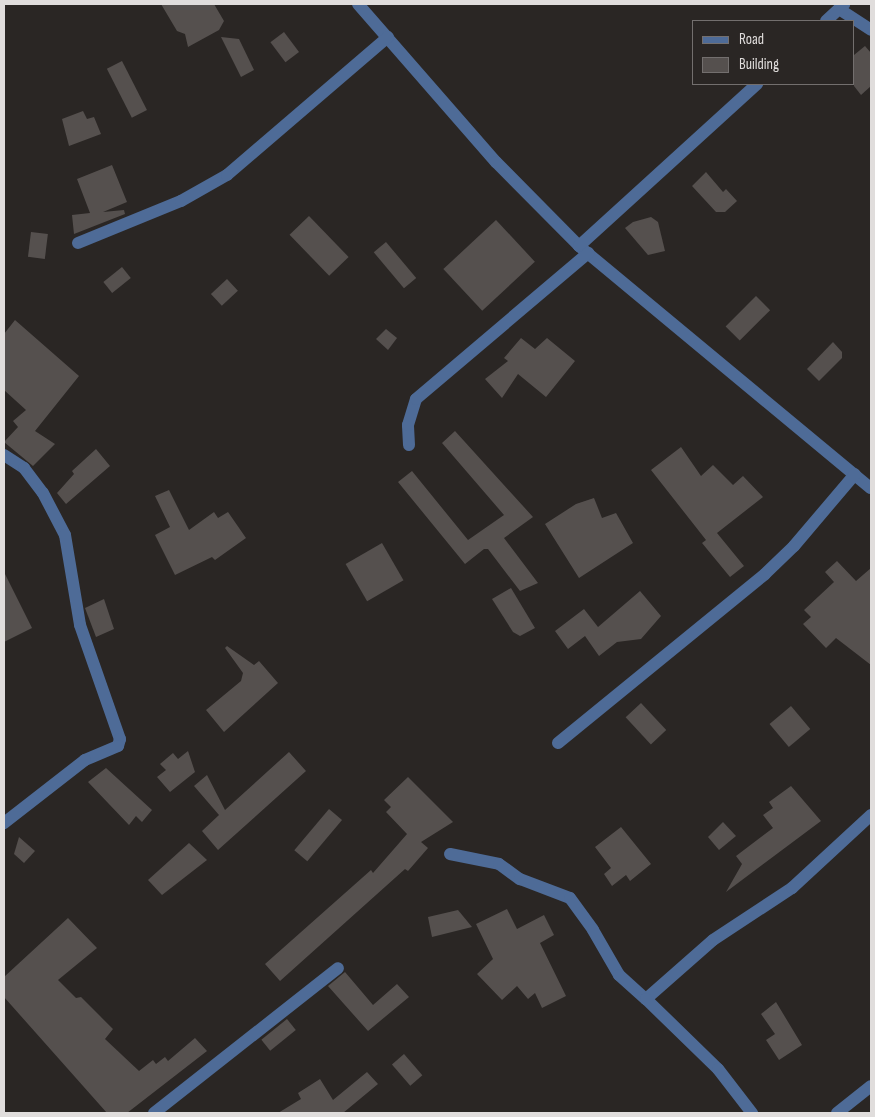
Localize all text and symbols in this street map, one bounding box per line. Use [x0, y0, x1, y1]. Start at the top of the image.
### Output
legend [692, 20, 855, 85]
text: Road [739, 30, 764, 49]
text: Building [739, 55, 779, 74]

